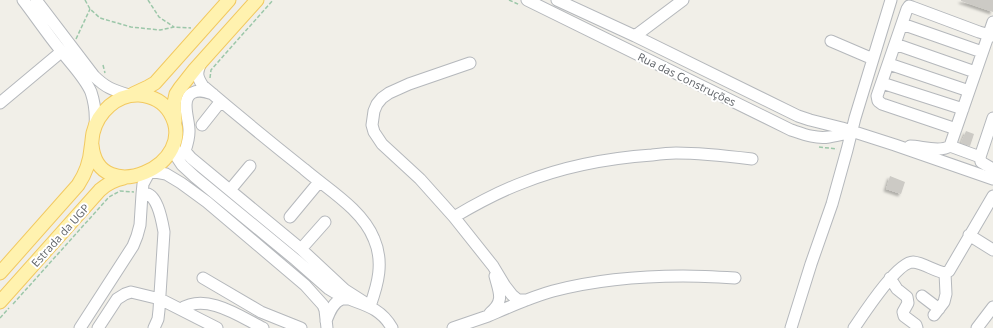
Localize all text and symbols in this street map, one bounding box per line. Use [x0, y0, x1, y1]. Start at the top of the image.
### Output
street label: Rua das Construções [635, 49, 739, 109]
street label: Estrada da UGP [28, 200, 93, 270]

